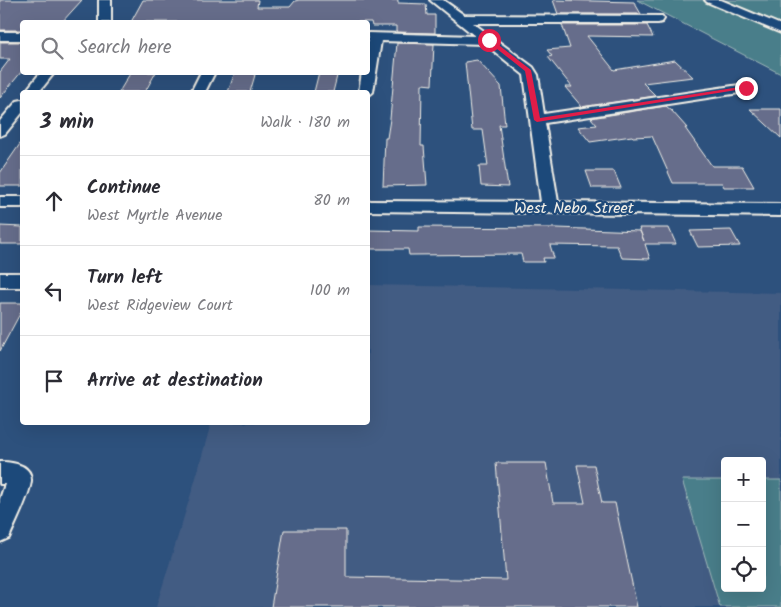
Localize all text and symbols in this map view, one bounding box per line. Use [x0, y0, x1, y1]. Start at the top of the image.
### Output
search box [20, 20, 370, 75]
route start [478, 29, 501, 52]
text: Search here [78, 33, 172, 63]
icon: search [38, 34, 66, 62]
route end [735, 77, 758, 100]
text: 3 min [40, 106, 94, 139]
text: Walk · 180 m [260, 110, 350, 135]
text: Continue [87, 173, 160, 203]
icon: ahead [40, 187, 68, 215]
text: 80 m [313, 188, 350, 213]
street label: West Nebo Street [514, 196, 635, 221]
text: West Myrtle Avenue [87, 203, 222, 228]
text: Turn left [87, 263, 162, 293]
icon: left [40, 277, 68, 305]
text: 100 m [310, 278, 350, 303]
text: West Ridgeview Court [87, 293, 233, 318]
text: Arrive at destination [87, 366, 263, 396]
icon: arrive [40, 367, 68, 395]
map controls [721, 457, 766, 592]
button: + [721, 457, 766, 502]
button: − [721, 502, 766, 547]
button: locate [721, 547, 766, 592]

